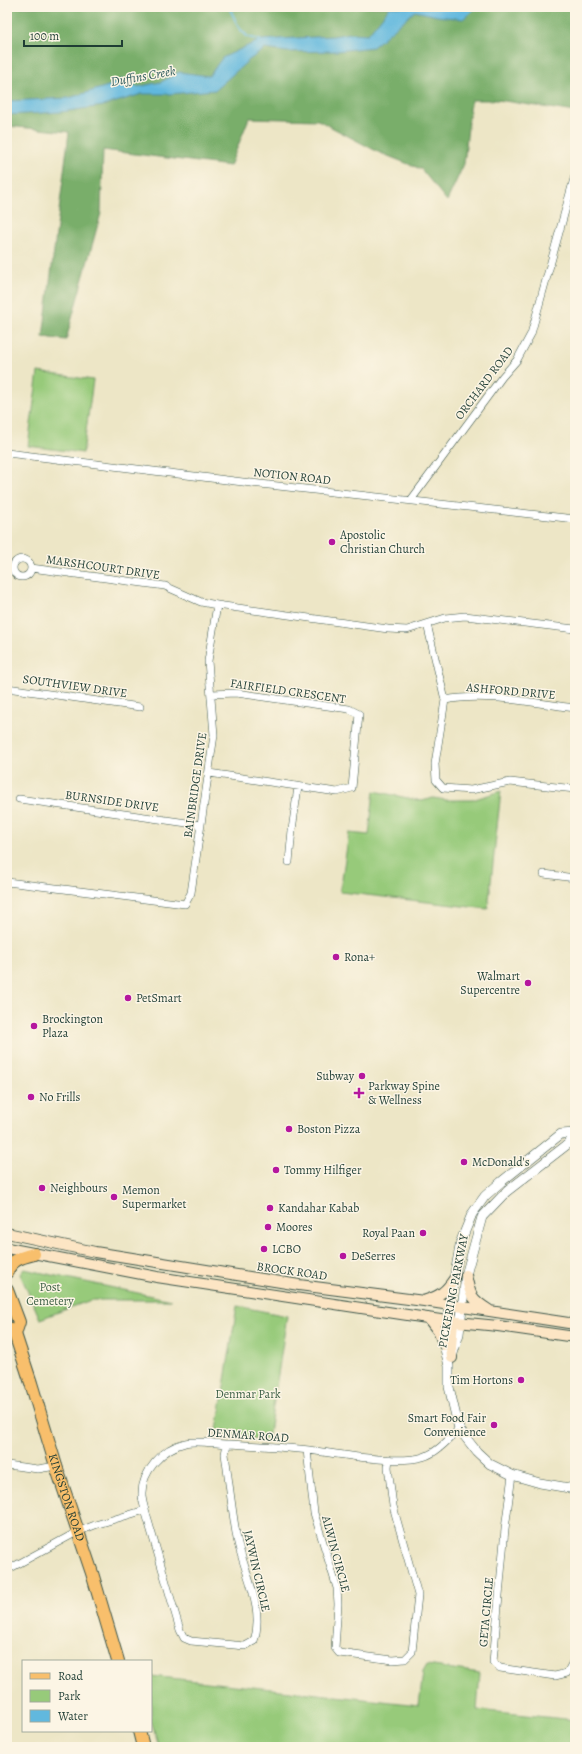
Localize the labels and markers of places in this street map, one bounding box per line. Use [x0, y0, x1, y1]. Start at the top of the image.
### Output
place label: Apostolic Christian Church [339, 527, 426, 557]
marker: Apostolic Christian Church [327, 537, 337, 547]
place label: Rona+ [344, 949, 375, 965]
marker: Rona+ [331, 952, 341, 962]
place label: Walmart Supercentre [460, 968, 520, 998]
marker: Walmart Supercentre [523, 978, 533, 988]
place label: PetSmart [136, 990, 182, 1006]
marker: PetSmart [123, 993, 133, 1003]
place label: Brockington Plaza [42, 1011, 103, 1041]
marker: Brockington Plaza [29, 1021, 39, 1031]
place label: Subway [316, 1068, 355, 1084]
marker: Subway [357, 1071, 367, 1081]
place label: Parkway Spine & Wellness [368, 1078, 440, 1108]
marker: Parkway Spine & Wellness [353, 1087, 365, 1099]
place label: No Frills [39, 1089, 80, 1105]
marker: No Frills [26, 1092, 36, 1102]
place label: Boston Pizza [297, 1121, 361, 1137]
marker: Boston Pizza [284, 1124, 294, 1134]
place label: McDonald's [472, 1154, 530, 1170]
marker: McDonald's [459, 1157, 469, 1167]
place label: Tommy Hilfiger [284, 1162, 362, 1178]
marker: Tommy Hilfiger [271, 1165, 281, 1175]
place label: Neighbours [50, 1180, 108, 1196]
place label: Memon Supermarket [122, 1182, 186, 1212]
marker: Neighbours [37, 1183, 47, 1193]
marker: Memon Supermarket [109, 1192, 119, 1202]
place label: Kandahar Kabab [278, 1200, 359, 1216]
marker: Kandahar Kabab [265, 1203, 275, 1213]
place label: Moores [276, 1219, 313, 1235]
marker: Moores [263, 1222, 273, 1232]
place label: Royal Paan [362, 1225, 415, 1241]
marker: Royal Paan [418, 1228, 428, 1238]
place label: LCBO [272, 1241, 301, 1257]
marker: LCBO [259, 1244, 269, 1254]
place label: DeSerres [351, 1248, 396, 1264]
marker: DeSerres [338, 1251, 348, 1261]
place label: Tim Hortons [450, 1372, 513, 1388]
marker: Tim Hortons [516, 1375, 526, 1385]
place label: Smart Food Fair Convenience [408, 1410, 486, 1440]
marker: Smart Food Fair Convenience [489, 1420, 499, 1430]

